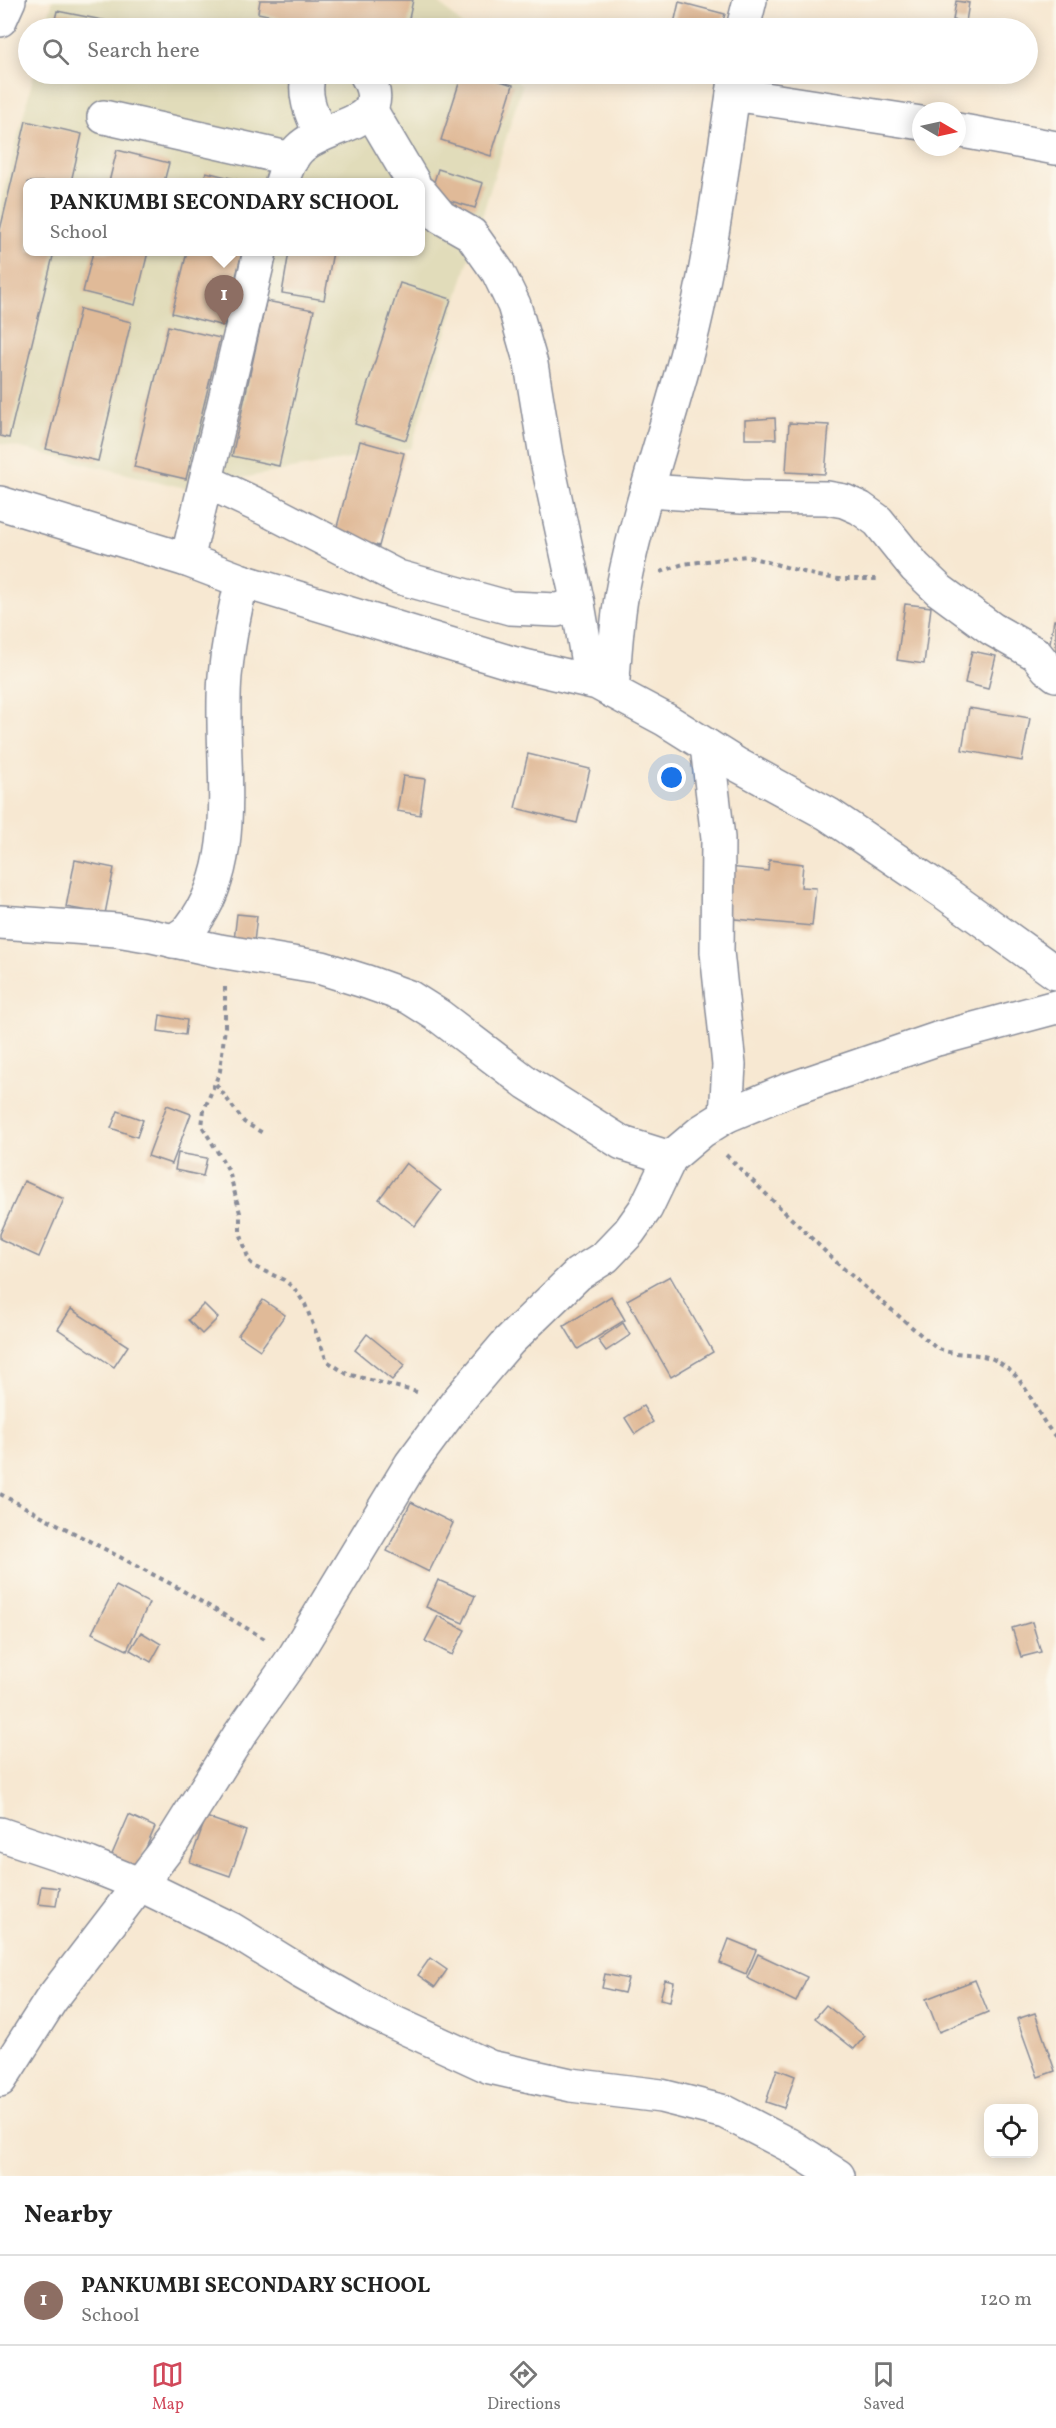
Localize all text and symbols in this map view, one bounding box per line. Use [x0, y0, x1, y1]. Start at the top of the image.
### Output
search box [18, 18, 1038, 84]
icon: search [39, 35, 72, 68]
text: Search here [87, 36, 200, 67]
north arrow [912, 102, 966, 156]
popup [23, 178, 425, 256]
text: PANKUMBI SECONDARY SCHOOL [49, 188, 399, 219]
text: School [49, 219, 108, 247]
pin: 1 [204, 276, 244, 325]
your location [657, 763, 686, 792]
map controls [984, 2104, 1038, 2158]
button: locate [984, 2104, 1038, 2158]
text: Nearby [24, 2197, 113, 2233]
text: PANKUMBI SECONDARY SCHOOL [81, 2271, 430, 2302]
text: 1 [39, 2286, 48, 2314]
text: 120 m [980, 2286, 1032, 2314]
text: School [81, 2302, 139, 2330]
tab: Map [151, 2358, 184, 2416]
tab: Directions [487, 2358, 561, 2416]
tab: Saved [863, 2358, 905, 2416]

